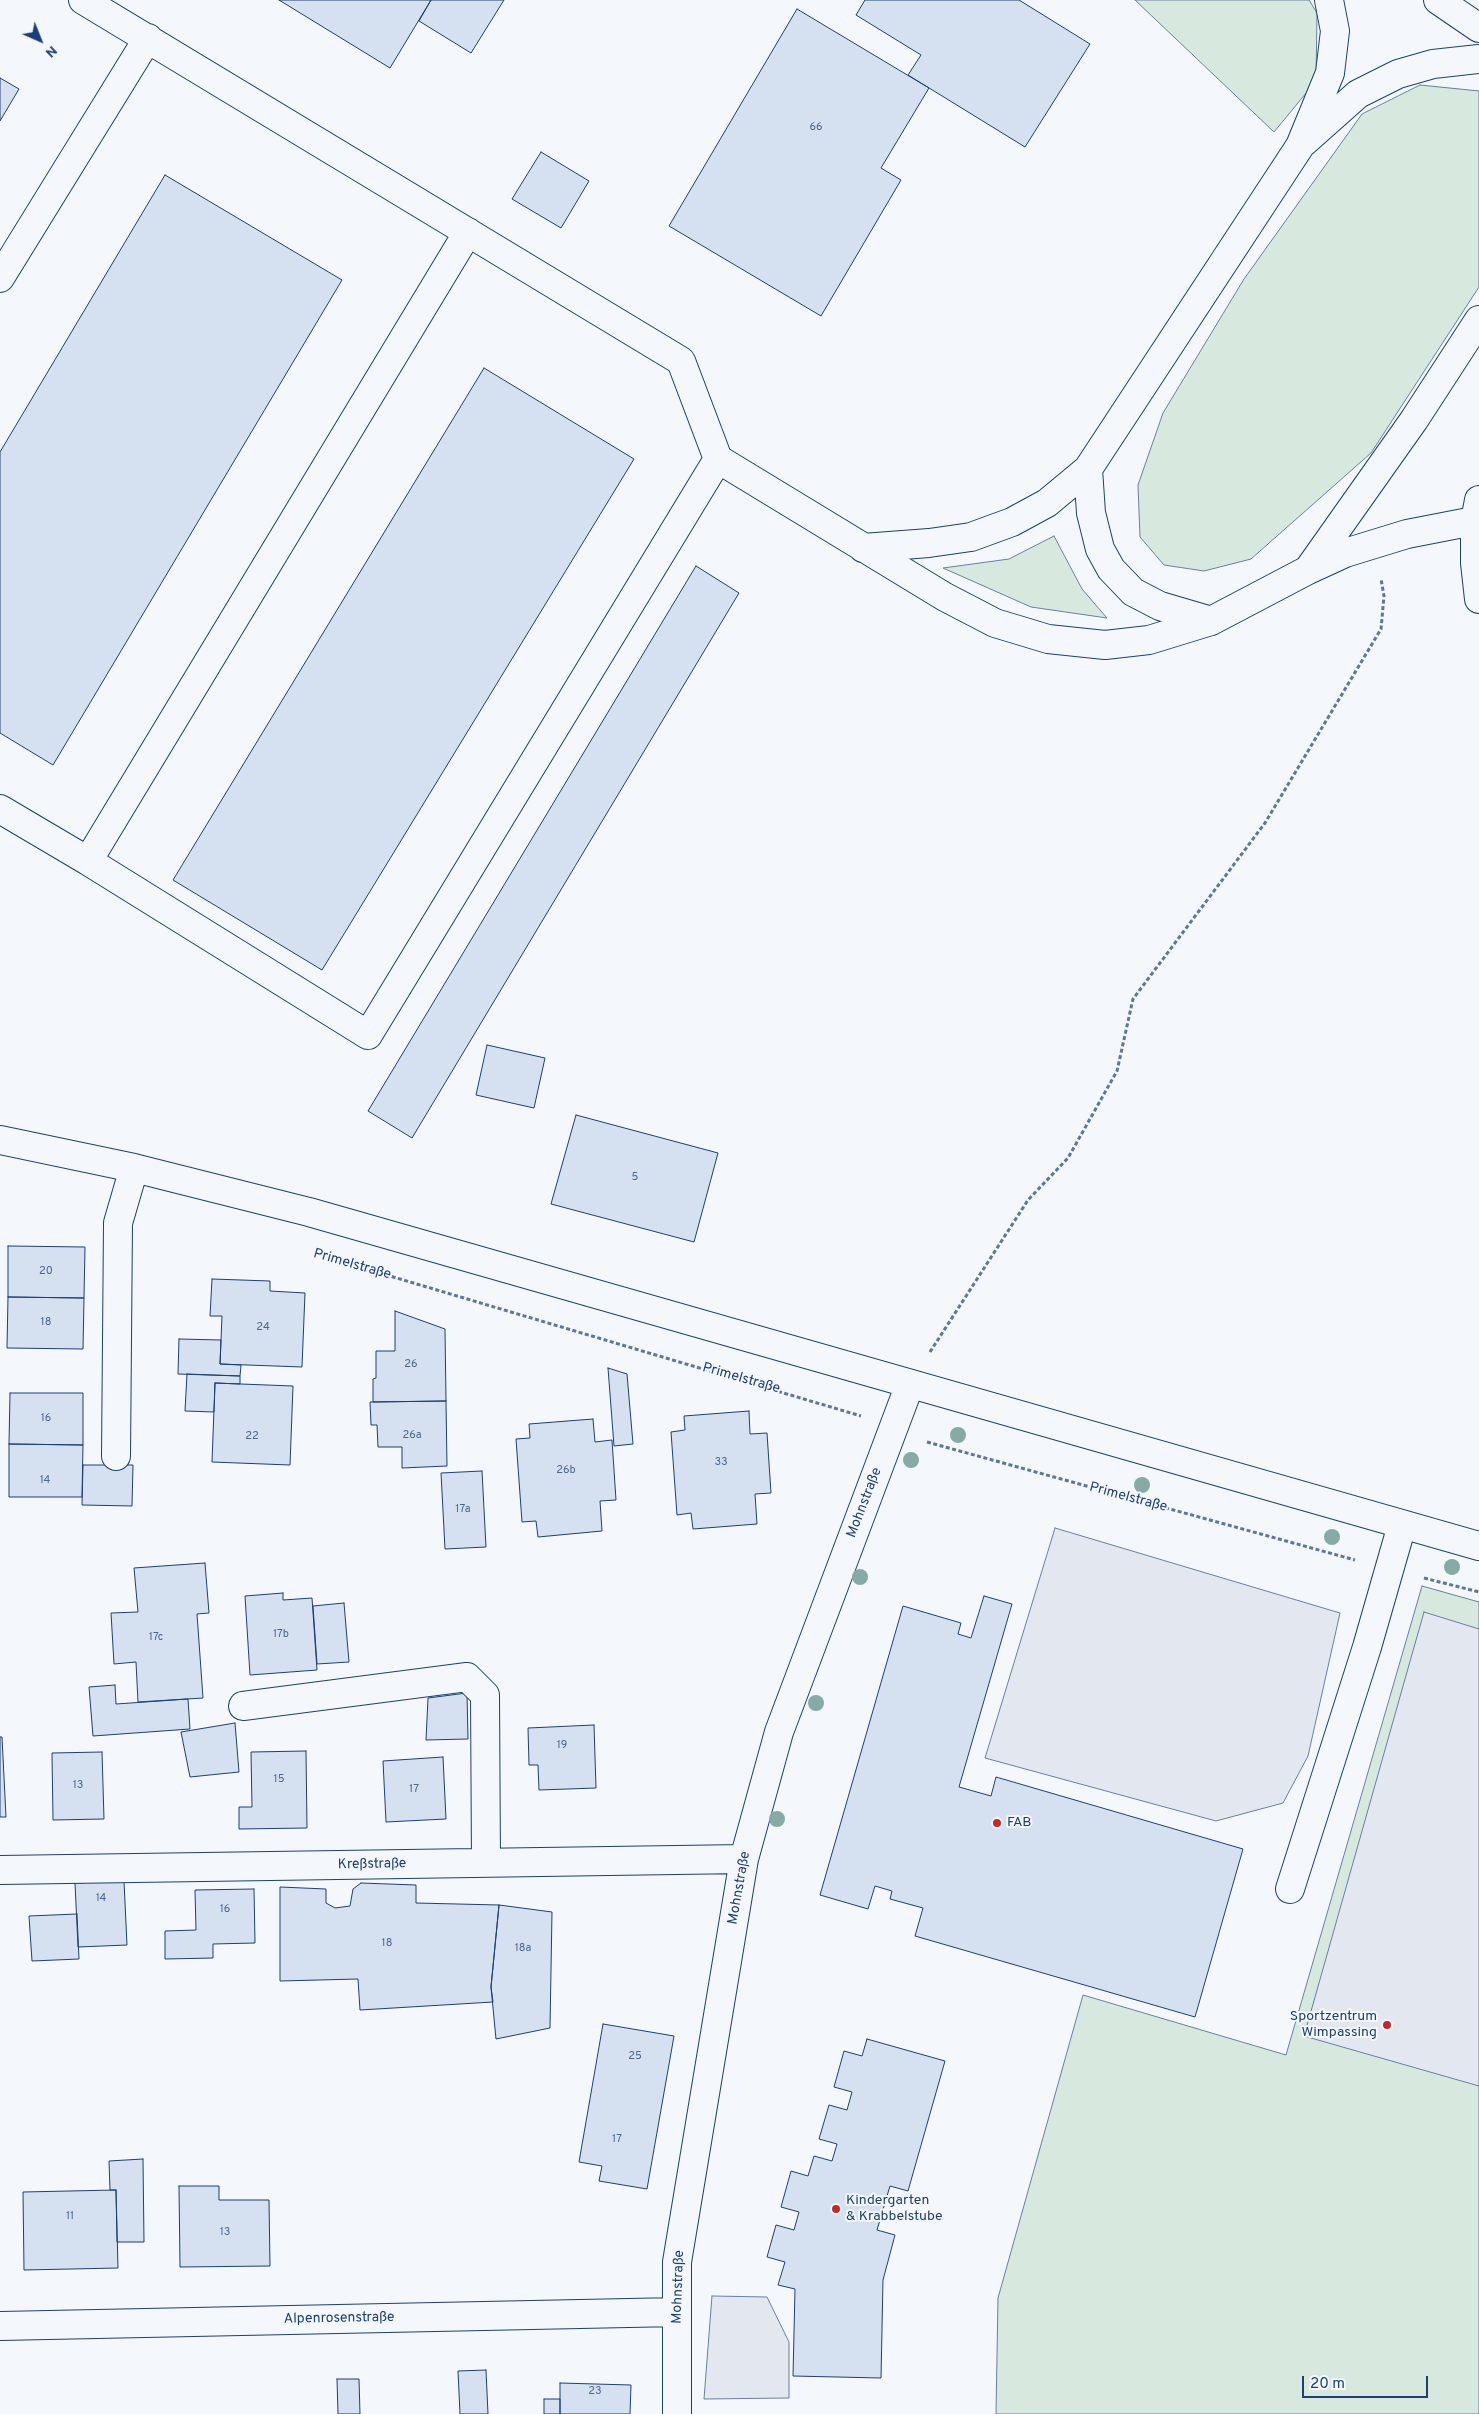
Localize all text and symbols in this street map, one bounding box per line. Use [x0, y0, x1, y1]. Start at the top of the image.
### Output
north arrow [15, 15, 65, 65]
text: N [41, 42, 60, 61]
house number: 66 [809, 121, 823, 135]
house number: 5 [632, 1171, 638, 1185]
street label: Primelstraße [311, 1246, 393, 1284]
house number: 20 [39, 1265, 53, 1279]
house number: 18 [41, 1316, 51, 1330]
house number: 24 [256, 1321, 270, 1335]
house number: 26 [404, 1358, 418, 1372]
street label: Primelstraße [700, 1360, 782, 1398]
house number: 16 [41, 1412, 51, 1426]
house number: 26a [402, 1429, 422, 1443]
house number: 22 [245, 1430, 259, 1444]
house number: 33 [714, 1456, 728, 1470]
house number: 26b [556, 1464, 576, 1478]
street label: Mohnstraße [844, 1465, 886, 1541]
house number: 14 [40, 1474, 50, 1488]
street label: Primelstraße [1087, 1480, 1169, 1516]
house number: 17a [455, 1503, 471, 1517]
house number: 17b [273, 1628, 289, 1642]
house number: 17c [149, 1631, 163, 1645]
house number: 19 [557, 1739, 567, 1753]
house number: 15 [274, 1773, 284, 1787]
house number: 13 [73, 1779, 83, 1793]
house number: 17 [409, 1783, 419, 1797]
place label: FAB [1007, 1815, 1031, 1831]
marker: FAB [991, 1817, 1003, 1829]
street label: Mohnstraße [725, 1850, 755, 1926]
street label: Kreßstraße [338, 1856, 406, 1874]
house number: 14 [96, 1892, 106, 1906]
house number: 16 [220, 1903, 230, 1917]
house number: 18 [382, 1937, 392, 1951]
house number: 18a [515, 1942, 531, 1956]
place label: Sportzentrum Wimpassing [1290, 2009, 1377, 2041]
marker: Sportzentrum Wimpassing [1381, 2019, 1393, 2031]
house number: 25 [628, 2050, 642, 2064]
house number: 17 [612, 2133, 622, 2147]
place label: Kindergarten & Krabbelstube [846, 2193, 943, 2226]
marker: Kindergarten & Krabbelstube [830, 2203, 842, 2215]
house number: 11 [66, 2210, 74, 2224]
house number: 13 [220, 2226, 230, 2240]
street label: Mohnstraße [669, 2250, 689, 2324]
street label: Alpenrosenstraße [283, 2310, 395, 2328]
scale bar [1304, 2366, 1430, 2398]
text: 20 m [1310, 2375, 1345, 2394]
house number: 23 [588, 2385, 602, 2399]

